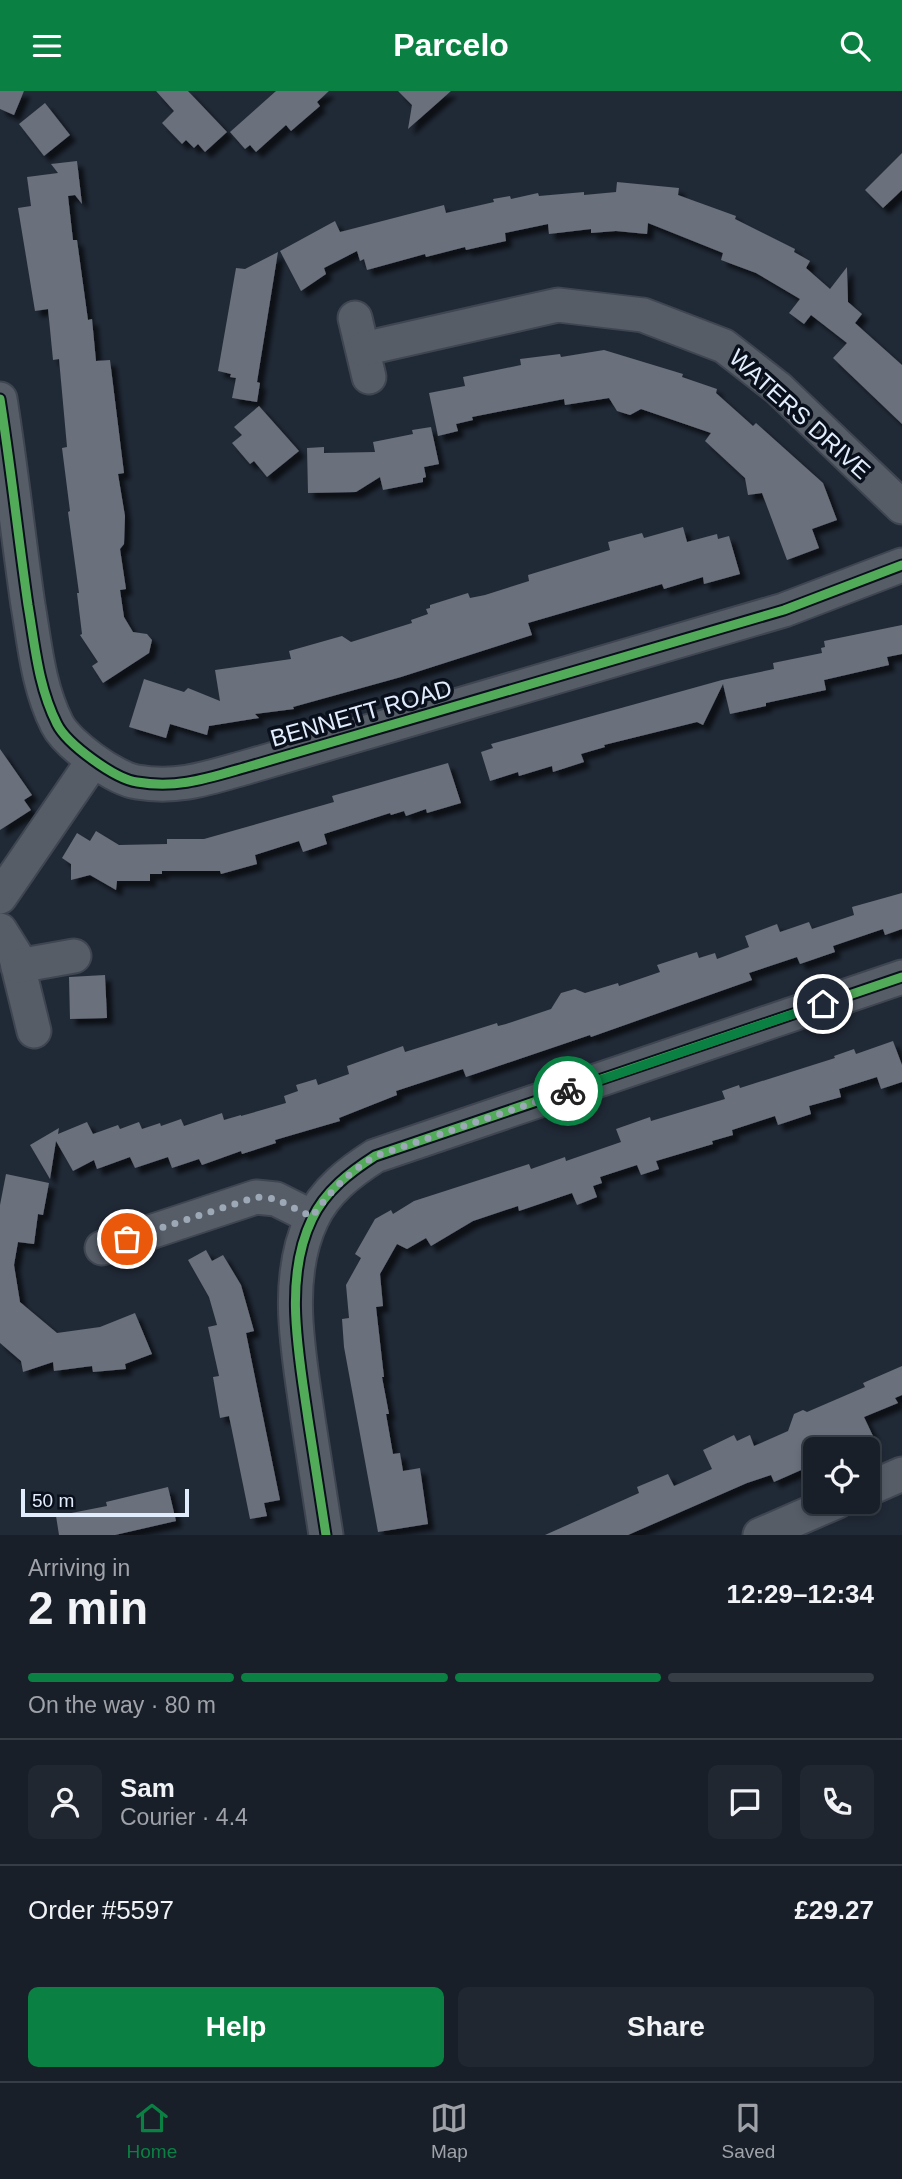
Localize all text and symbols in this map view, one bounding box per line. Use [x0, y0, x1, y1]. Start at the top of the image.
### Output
icon: menu [28, 27, 66, 65]
text: Parcelo [393, 27, 509, 63]
icon: search [836, 27, 874, 65]
street label: WATERS DRIVE [724, 344, 876, 484]
street label: BENNETT ROAD [267, 674, 455, 752]
pin [793, 974, 853, 1034]
icon: home [804, 985, 842, 1023]
courier [533, 1056, 603, 1126]
icon: bike [549, 1072, 587, 1110]
pin [97, 1209, 157, 1269]
icon: bag [108, 1220, 146, 1258]
map controls [803, 1437, 880, 1514]
button: locate [803, 1437, 880, 1514]
scale bar [21, 1486, 189, 1518]
text: 50 m [32, 1490, 74, 1511]
text: Arriving in [28, 1555, 130, 1581]
text: 12:29–12:34 [727, 1579, 874, 1609]
text: 2 min [28, 1582, 148, 1634]
text: On the way · 80 m [28, 1692, 216, 1718]
button: person [28, 1765, 102, 1839]
button: chat [708, 1765, 782, 1839]
button: phone [800, 1765, 874, 1839]
text: Sam [120, 1773, 175, 1803]
text: Courier · 4.4 [120, 1804, 248, 1830]
text: Order #5597 [28, 1895, 174, 1925]
text: £29.27 [794, 1895, 874, 1925]
button: Help [28, 1987, 444, 2067]
button: Share [458, 1987, 874, 2067]
tab: Home [127, 2099, 177, 2163]
tab: Map [430, 2099, 468, 2163]
tab: Saved [722, 2099, 775, 2163]

